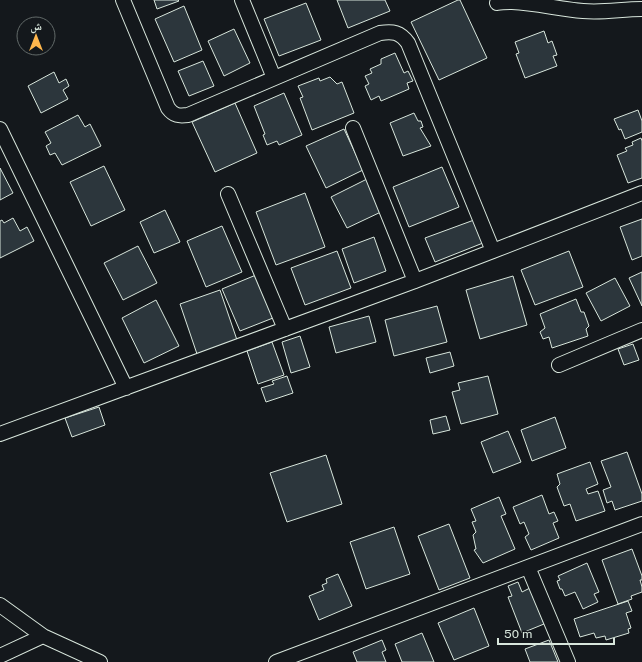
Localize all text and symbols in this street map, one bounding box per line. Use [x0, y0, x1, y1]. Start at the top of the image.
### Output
north arrow [16, 16, 56, 56]
text: ش [30, 20, 42, 34]
scale bar [498, 620, 614, 646]
text: 50 m [504, 627, 532, 641]

